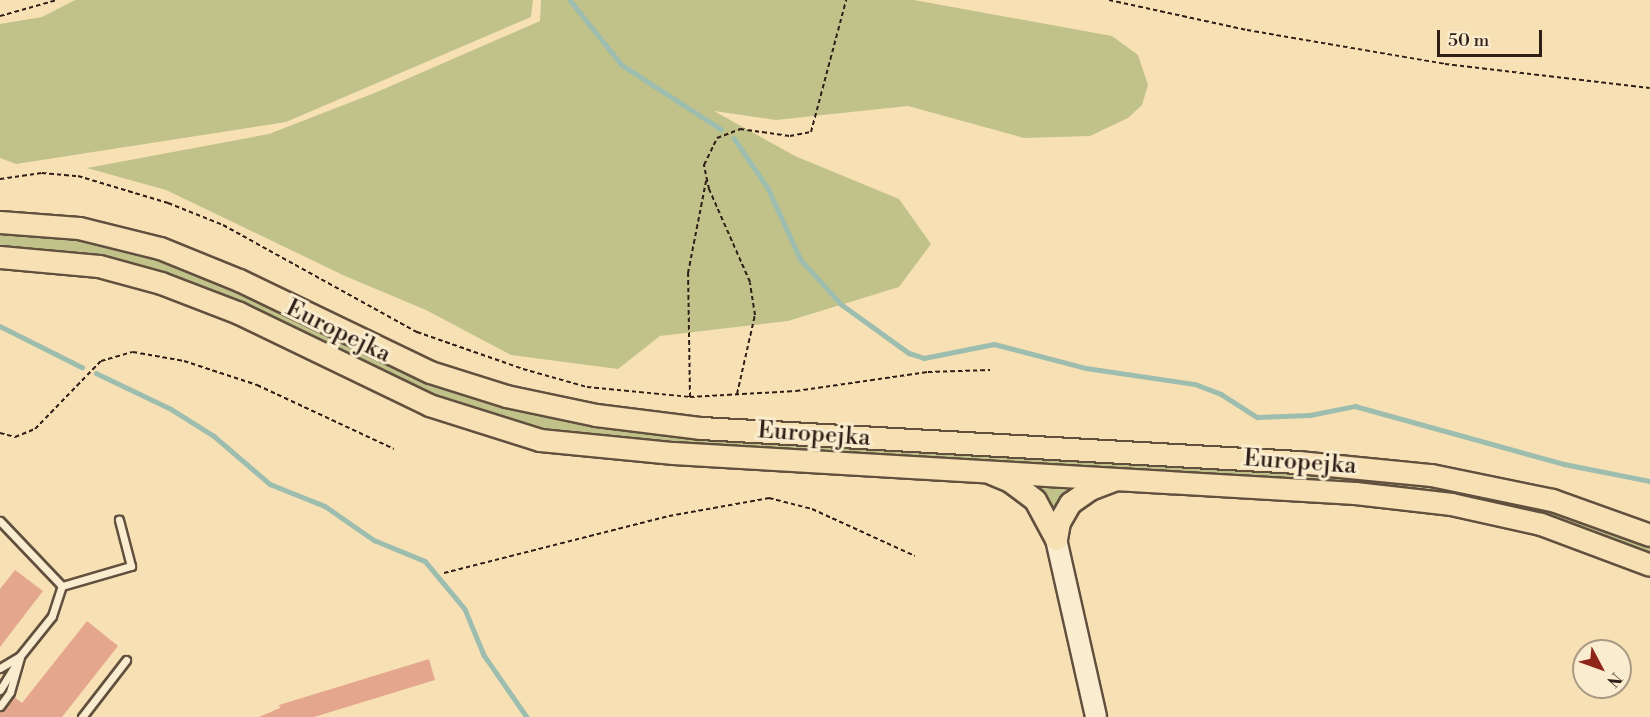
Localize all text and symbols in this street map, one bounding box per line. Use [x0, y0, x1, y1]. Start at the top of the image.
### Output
scale bar [1440, 18, 1545, 56]
text: 50 m [1448, 29, 1489, 52]
street label: Europejka [281, 294, 395, 370]
street label: Europejka [757, 417, 871, 453]
street label: Europejka [1243, 445, 1357, 481]
north arrow [1572, 639, 1632, 699]
text: N [1602, 668, 1626, 691]

